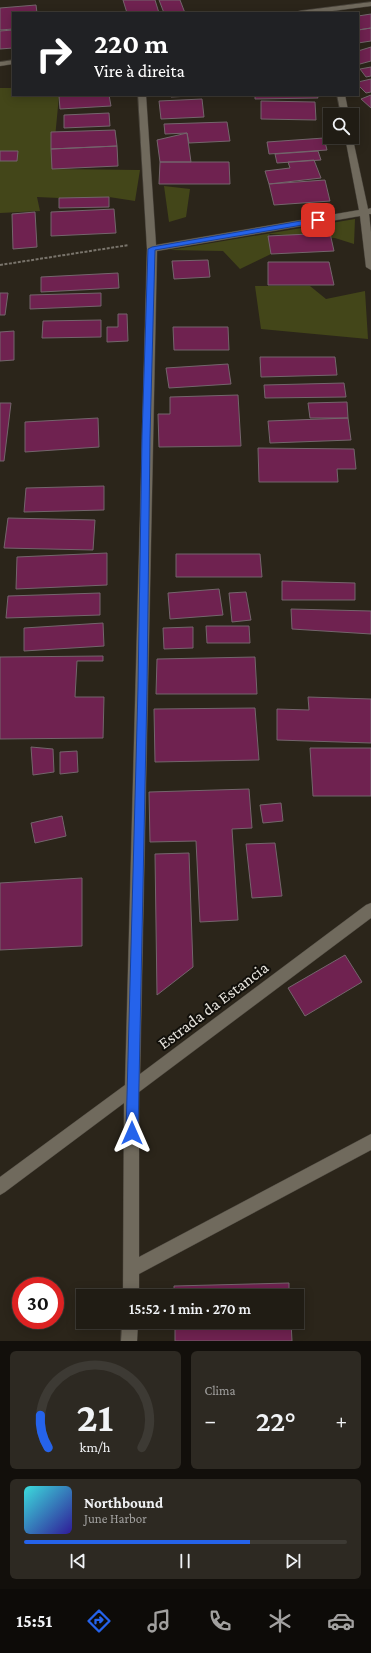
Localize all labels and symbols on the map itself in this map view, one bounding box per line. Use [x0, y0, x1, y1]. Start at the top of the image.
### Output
pin [301, 203, 335, 237]
street label: Estrada da Estancia [154, 958, 272, 1053]
position arrow [111, 1112, 153, 1154]
speed limit sign: 30 [12, 1277, 64, 1329]

